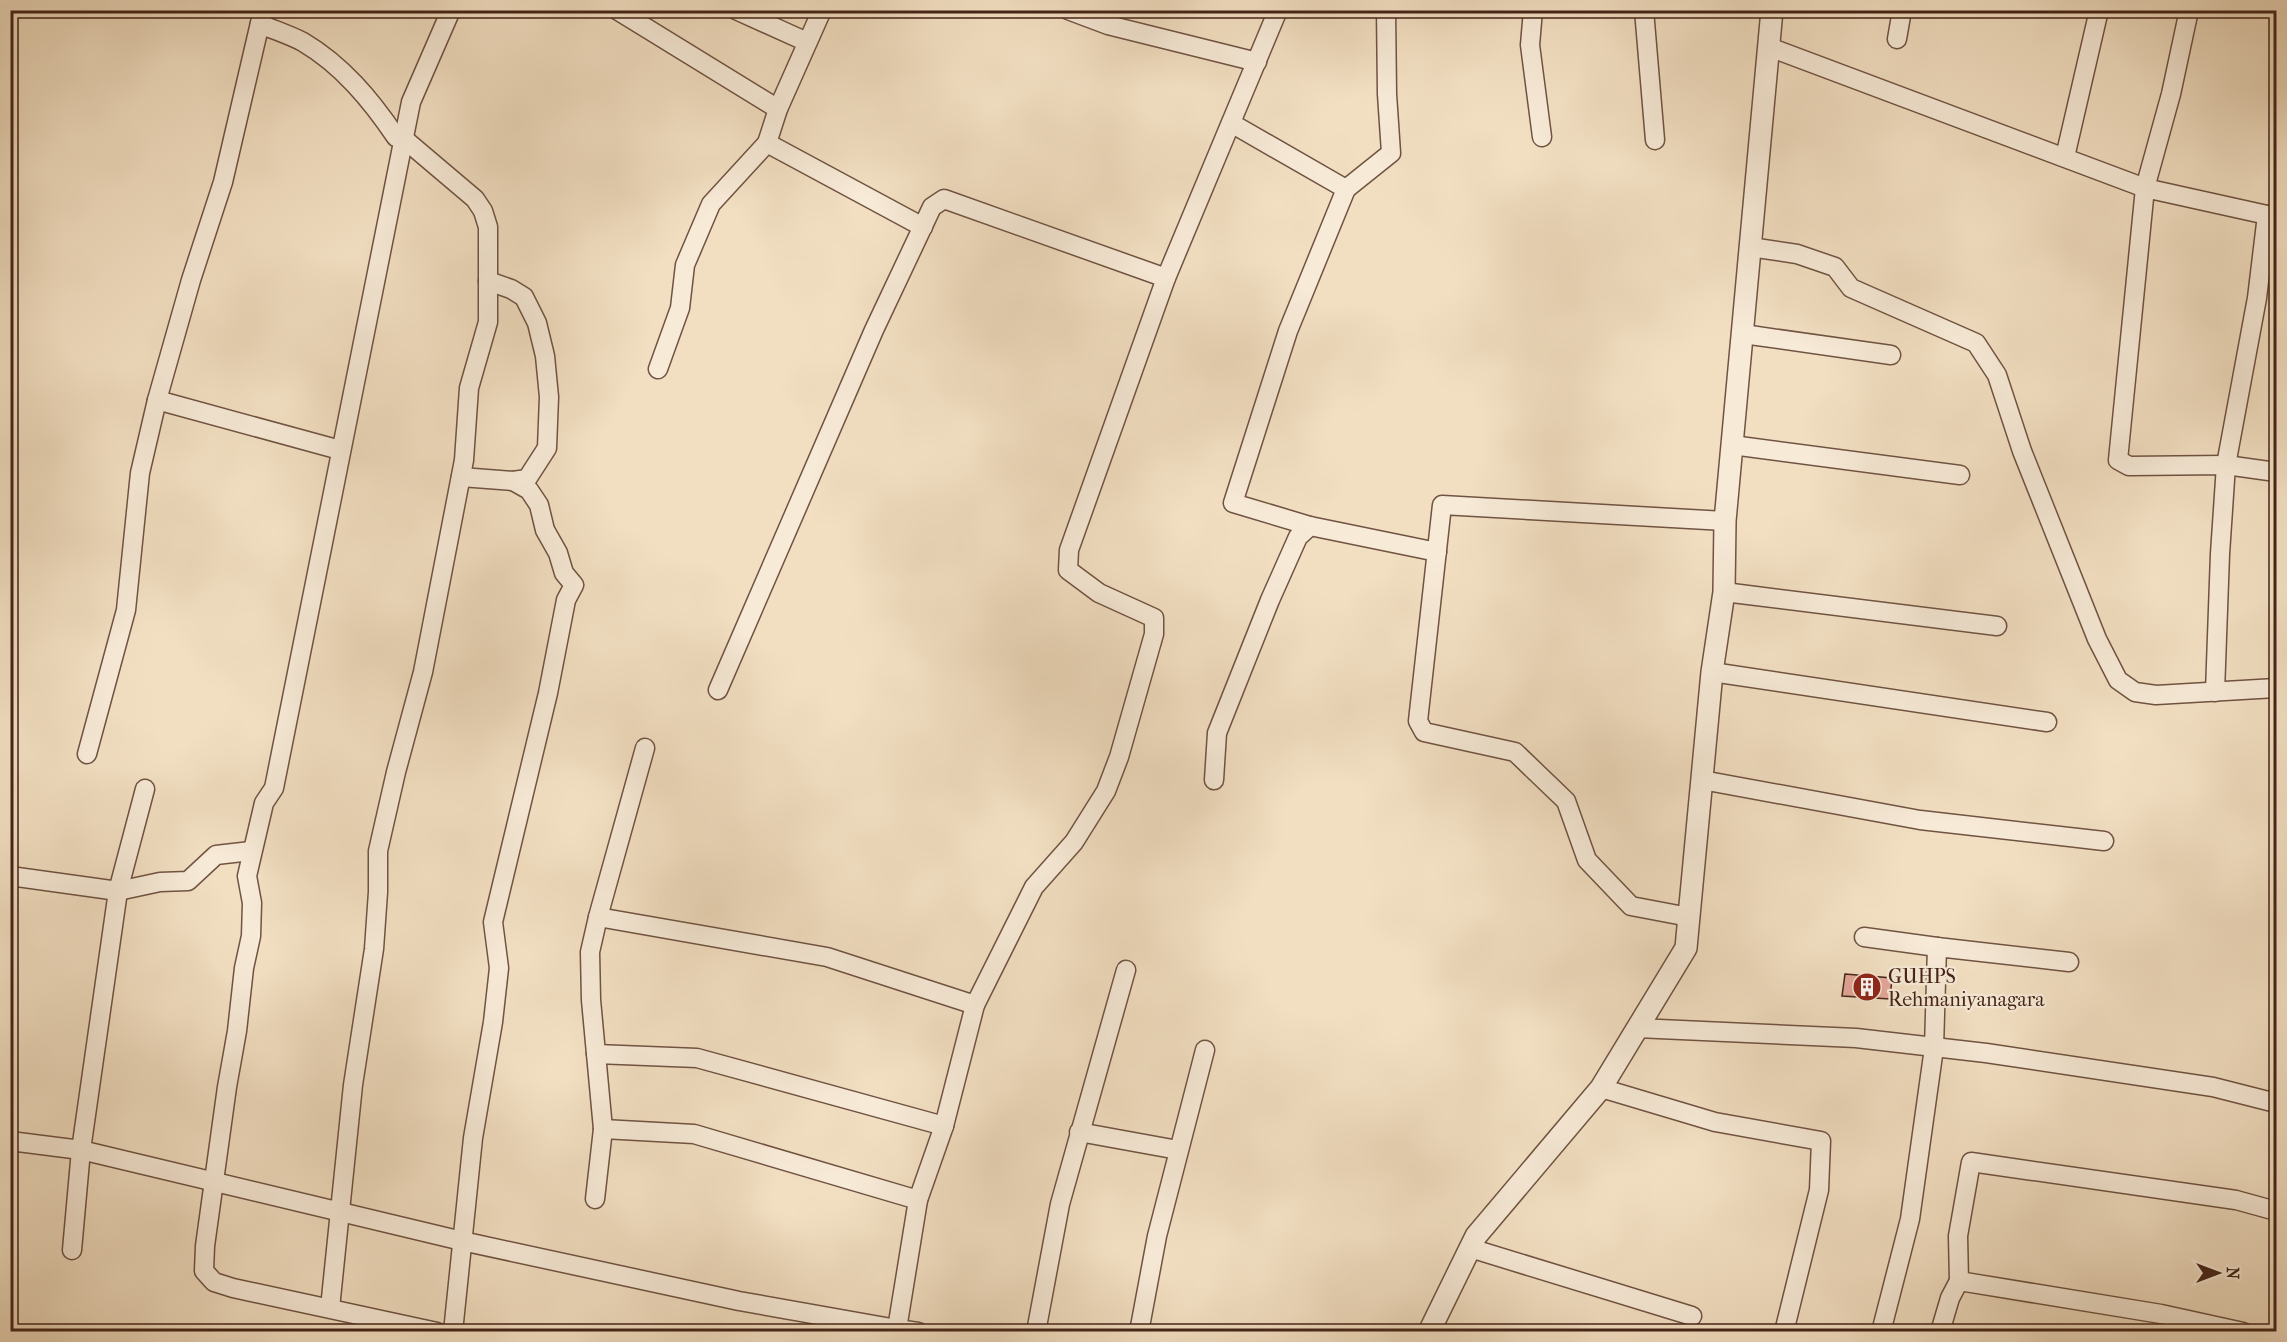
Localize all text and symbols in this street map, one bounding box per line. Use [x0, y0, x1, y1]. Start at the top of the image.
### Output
place label: GUHPS Rehmaniyanagara [1888, 965, 2045, 1011]
building icon: GUHPS Rehmaniyanagara [1851, 971, 1883, 1003]
north arrow [2188, 1243, 2248, 1303]
text: N [2223, 1267, 2242, 1280]

